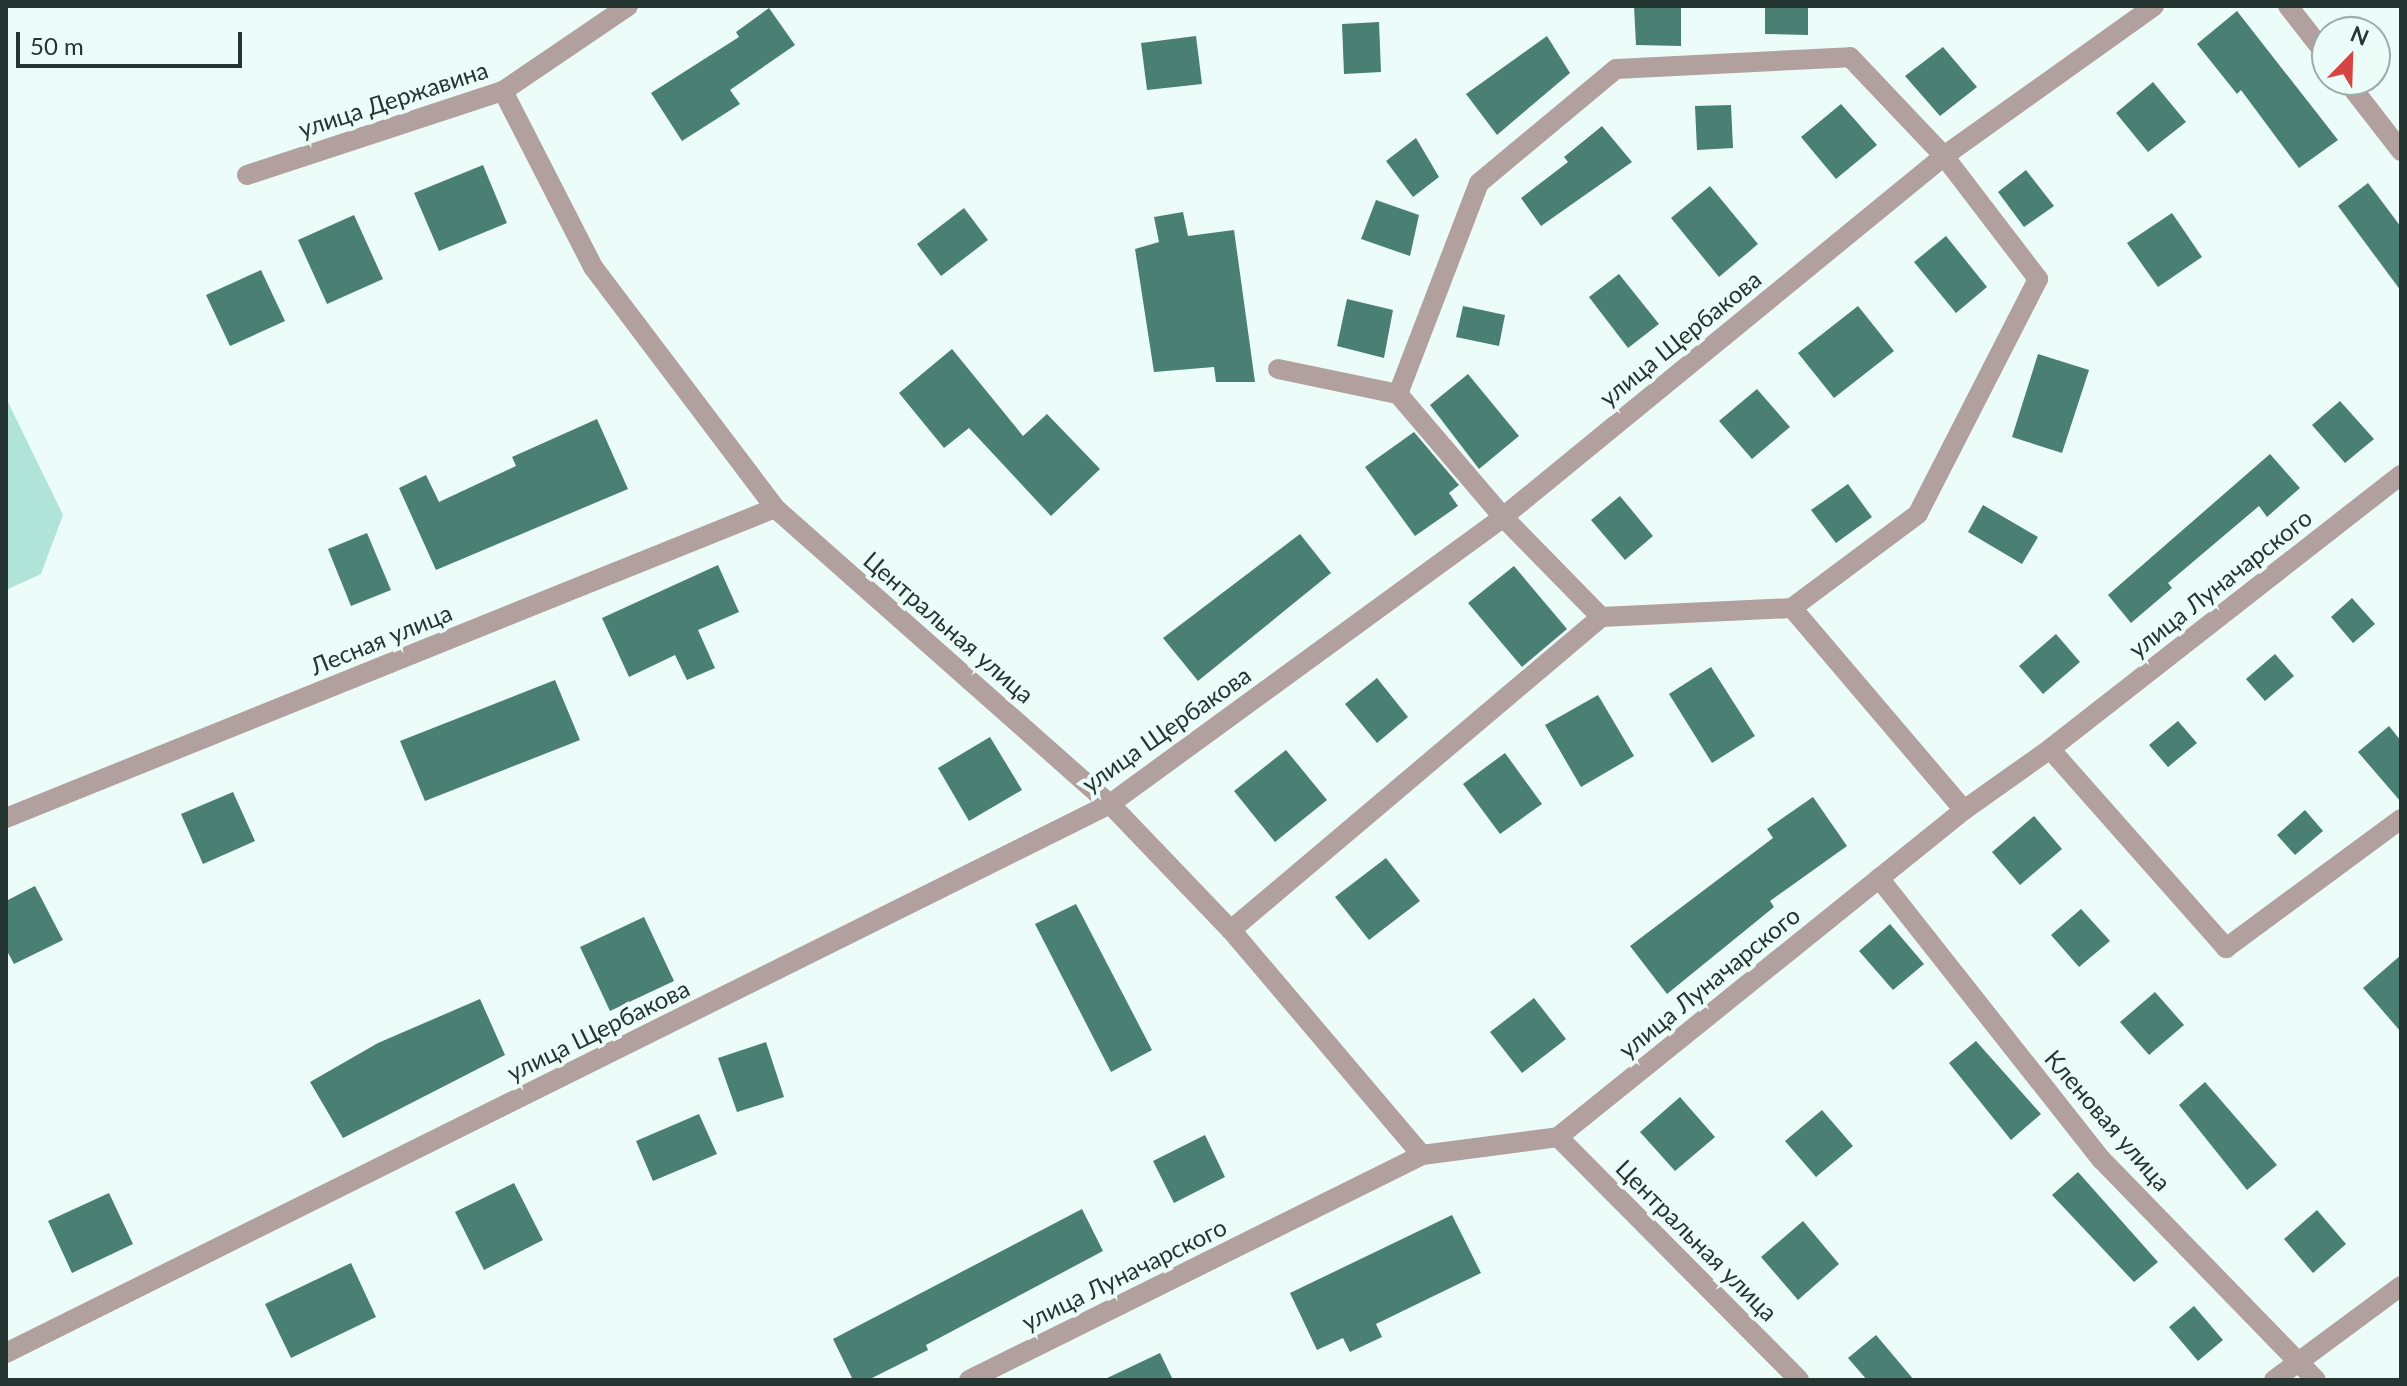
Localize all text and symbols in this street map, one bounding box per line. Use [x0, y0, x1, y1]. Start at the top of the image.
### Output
scale bar [20, 16, 246, 66]
north arrow [2311, 16, 2391, 96]
text: N [2347, 20, 2373, 51]
text: 50 m [30, 31, 84, 60]
street label: улица Державина [295, 55, 491, 143]
street label: улица Щербакова [1593, 264, 1767, 412]
street label: улица Луначарского [2123, 503, 2317, 663]
street label: Центральная улица [858, 545, 1040, 709]
street label: Лесная улица [306, 598, 456, 680]
street label: улица Щербакова [1076, 660, 1256, 798]
street label: улица Луначарского [1613, 900, 1805, 1064]
street label: улица Щербакова [502, 973, 694, 1087]
street label: Кленовая улица [2039, 1044, 2177, 1196]
street label: Центральная улица [1610, 1153, 1784, 1327]
street label: улица Луначарского [1017, 1212, 1231, 1336]

